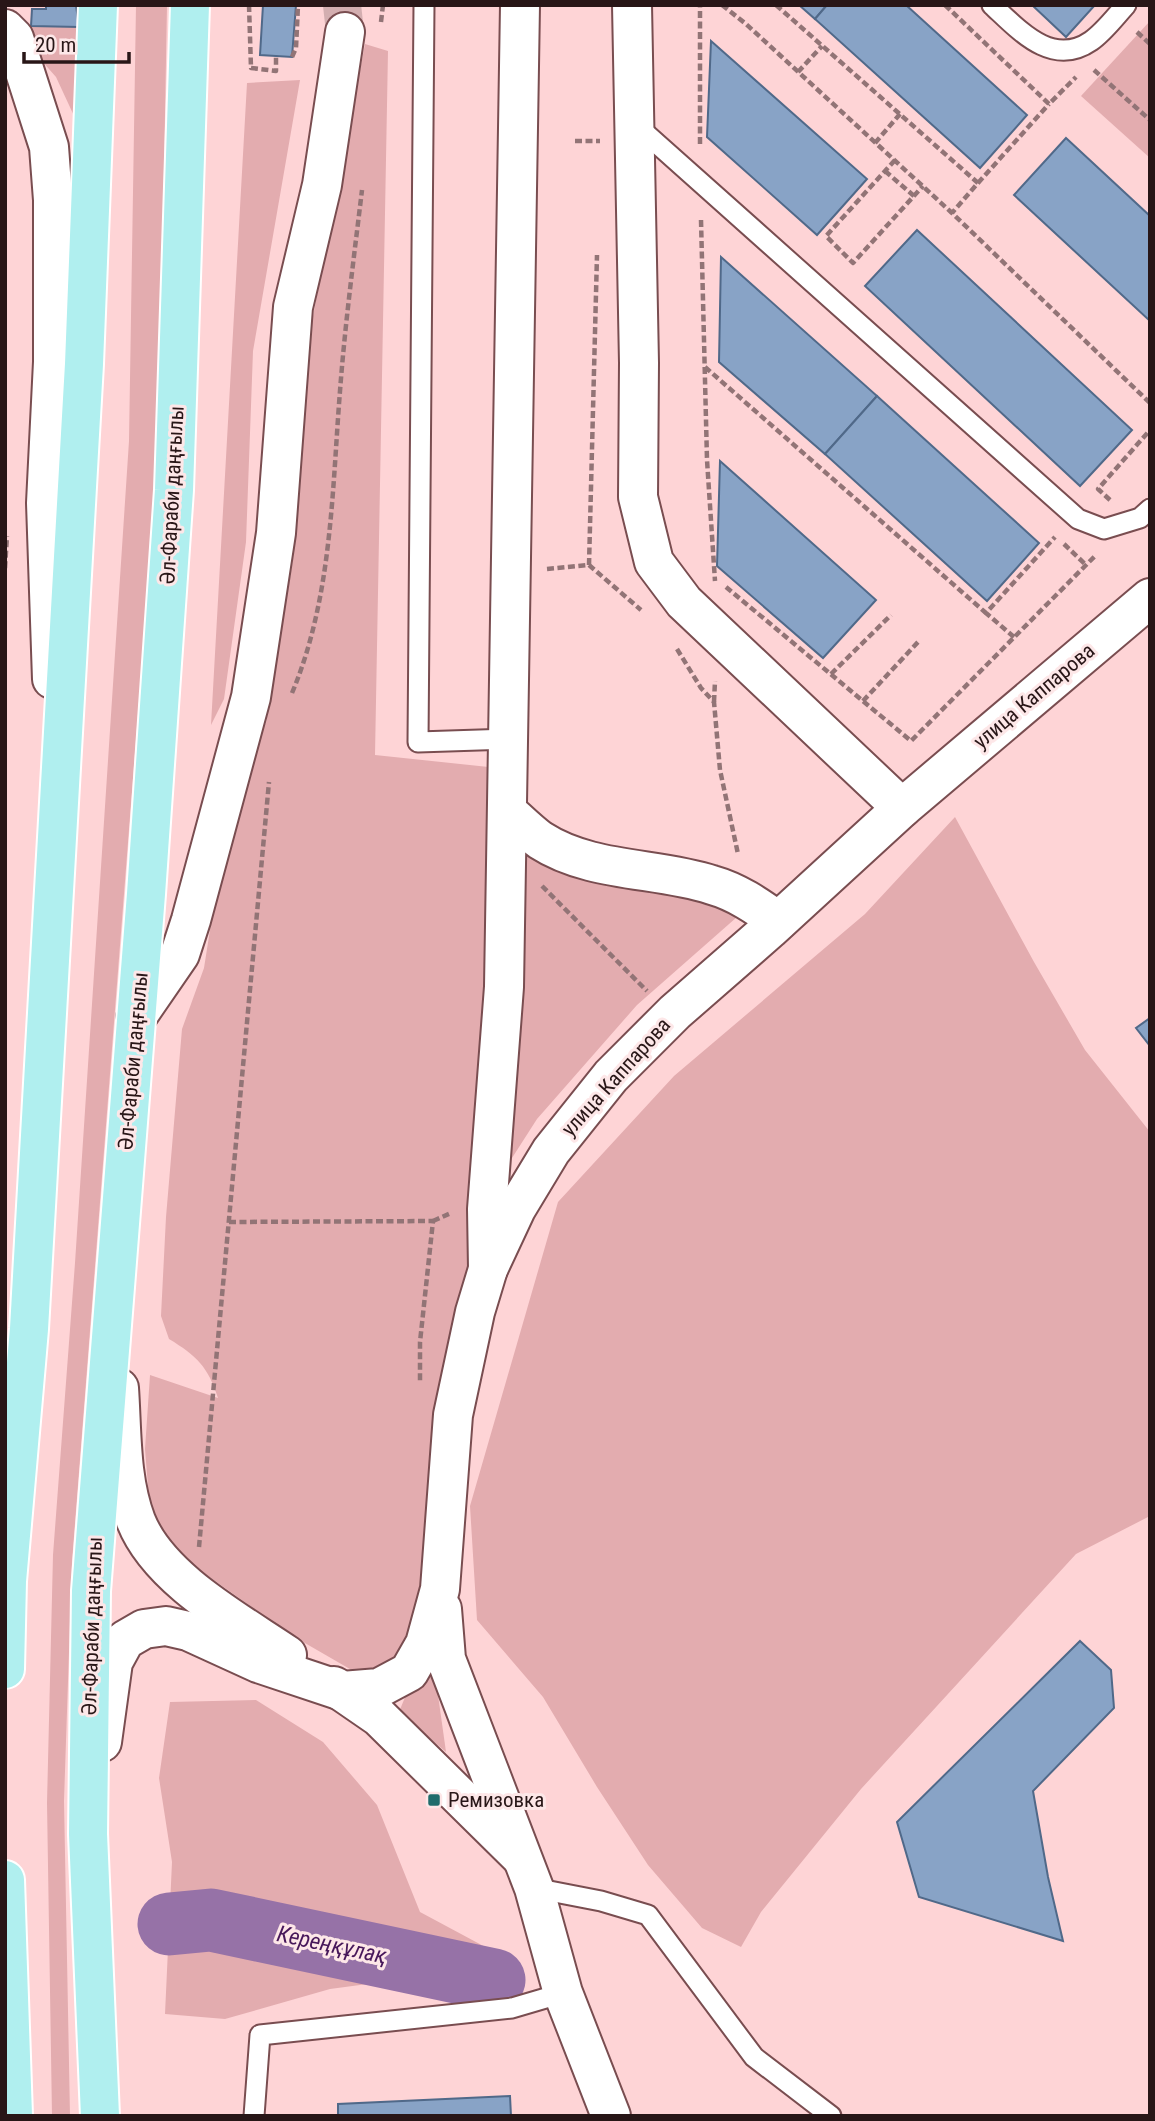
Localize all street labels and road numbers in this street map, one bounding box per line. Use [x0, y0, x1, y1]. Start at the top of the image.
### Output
street label: Әл-Фараби даңғылы [155, 405, 189, 585]
street label: улица Каппарова [969, 638, 1099, 754]
street label: Әл-Фараби даңғылы [113, 971, 153, 1151]
street label: улица Каппарова [557, 1013, 675, 1141]
street label: Әл-Фараби даңғылы [77, 1536, 107, 1716]

